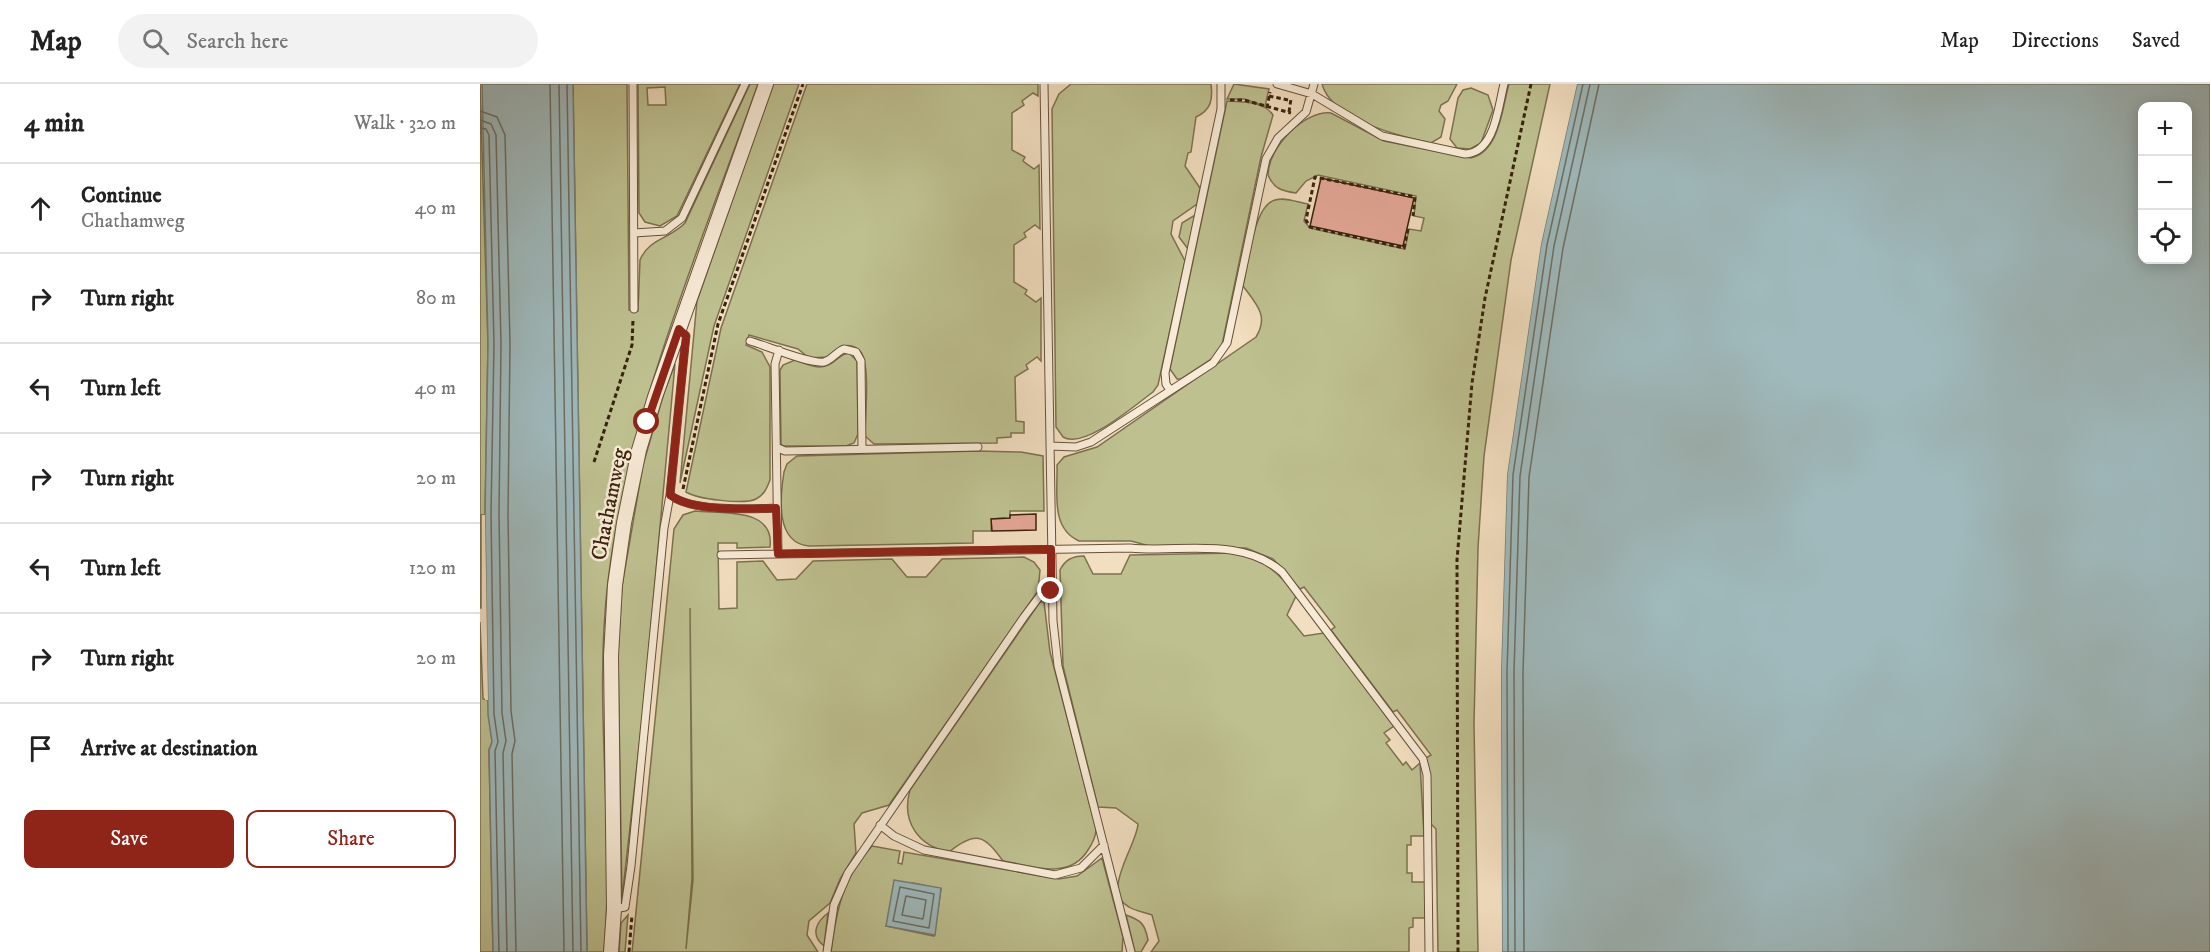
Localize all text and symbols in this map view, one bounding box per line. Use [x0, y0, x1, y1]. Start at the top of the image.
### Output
search box [118, 14, 538, 68]
text: Map [30, 24, 82, 59]
icon: search [139, 25, 172, 58]
text: Search here [187, 28, 288, 55]
text: Map [1940, 28, 1979, 54]
text: Directions [2012, 28, 2099, 54]
text: Saved [2132, 28, 2180, 54]
map controls [2138, 102, 2192, 264]
button: + [2138, 102, 2192, 156]
text: 4 min [24, 107, 84, 140]
text: Walk · 320 m [354, 111, 456, 136]
button: − [2138, 156, 2192, 210]
text: Continue [81, 182, 162, 209]
icon: ahead [24, 192, 57, 225]
text: 40 m [414, 196, 456, 221]
text: Chathamweg [81, 209, 184, 234]
button: locate [2138, 210, 2192, 264]
icon: right [24, 282, 57, 315]
text: Turn right [81, 285, 174, 312]
text: 80 m [416, 286, 456, 311]
icon: left [24, 372, 57, 405]
text: Turn left [81, 375, 161, 402]
text: 40 m [414, 376, 456, 401]
route start [633, 408, 659, 434]
street label: Chathamweg [585, 446, 634, 563]
icon: right [24, 462, 57, 495]
text: Turn right [81, 465, 174, 492]
text: 20 m [416, 466, 456, 491]
icon: left [24, 552, 57, 585]
text: Turn left [81, 555, 161, 582]
text: 120 m [409, 556, 456, 581]
route end [1037, 577, 1063, 603]
icon: right [24, 642, 57, 675]
text: Turn right [81, 645, 174, 672]
text: 20 m [416, 646, 456, 671]
icon: arrive [24, 732, 57, 765]
text: Arrive at destination [81, 735, 258, 762]
button: Save [24, 810, 234, 868]
button: Share [246, 810, 456, 868]

